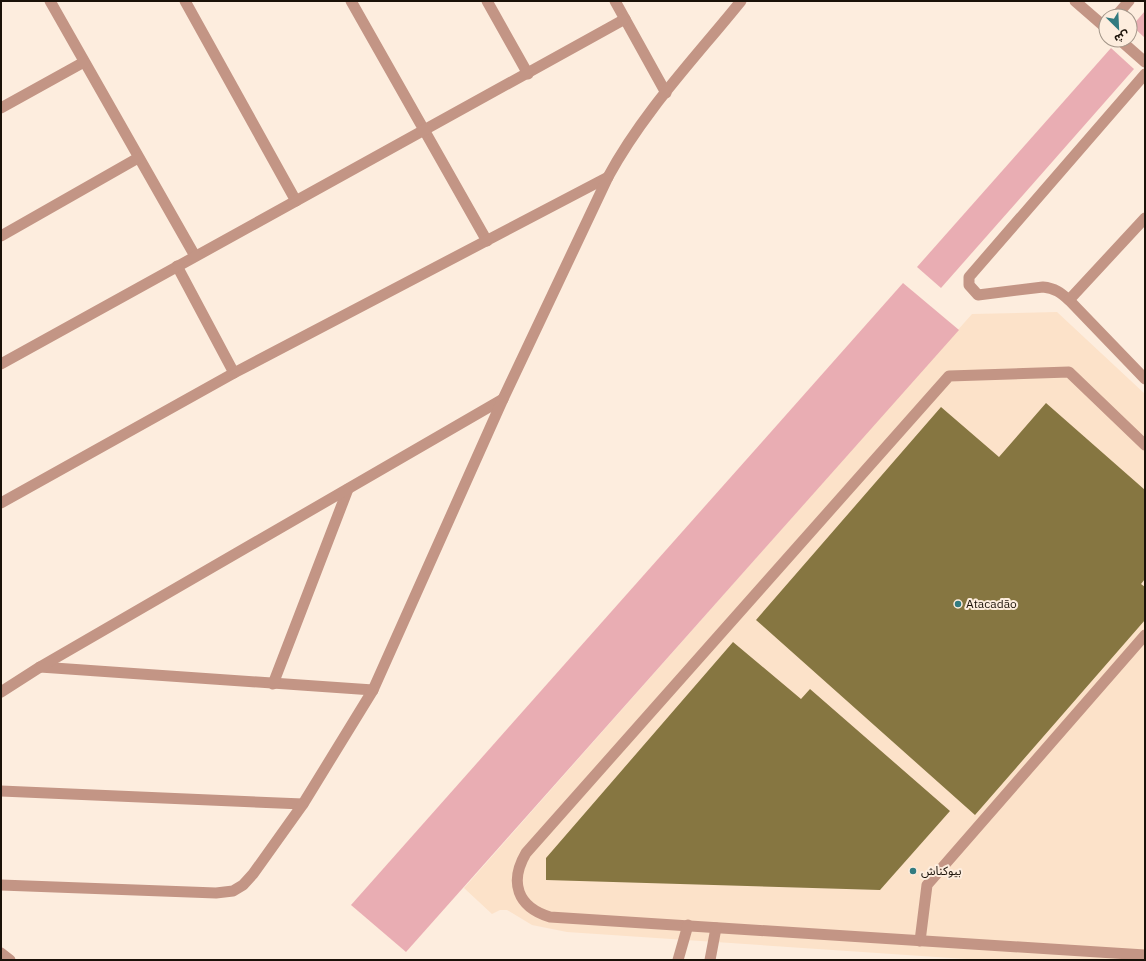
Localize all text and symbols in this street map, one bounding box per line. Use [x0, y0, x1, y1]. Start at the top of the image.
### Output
north arrow [1098, 8, 1138, 48]
text: ش [1112, 28, 1132, 47]
place label: Atacadão [966, 596, 1017, 611]
marker: Atacadão [953, 599, 963, 609]
place label: بيوكناش [921, 863, 961, 878]
marker: بيوكناش [908, 866, 918, 876]

